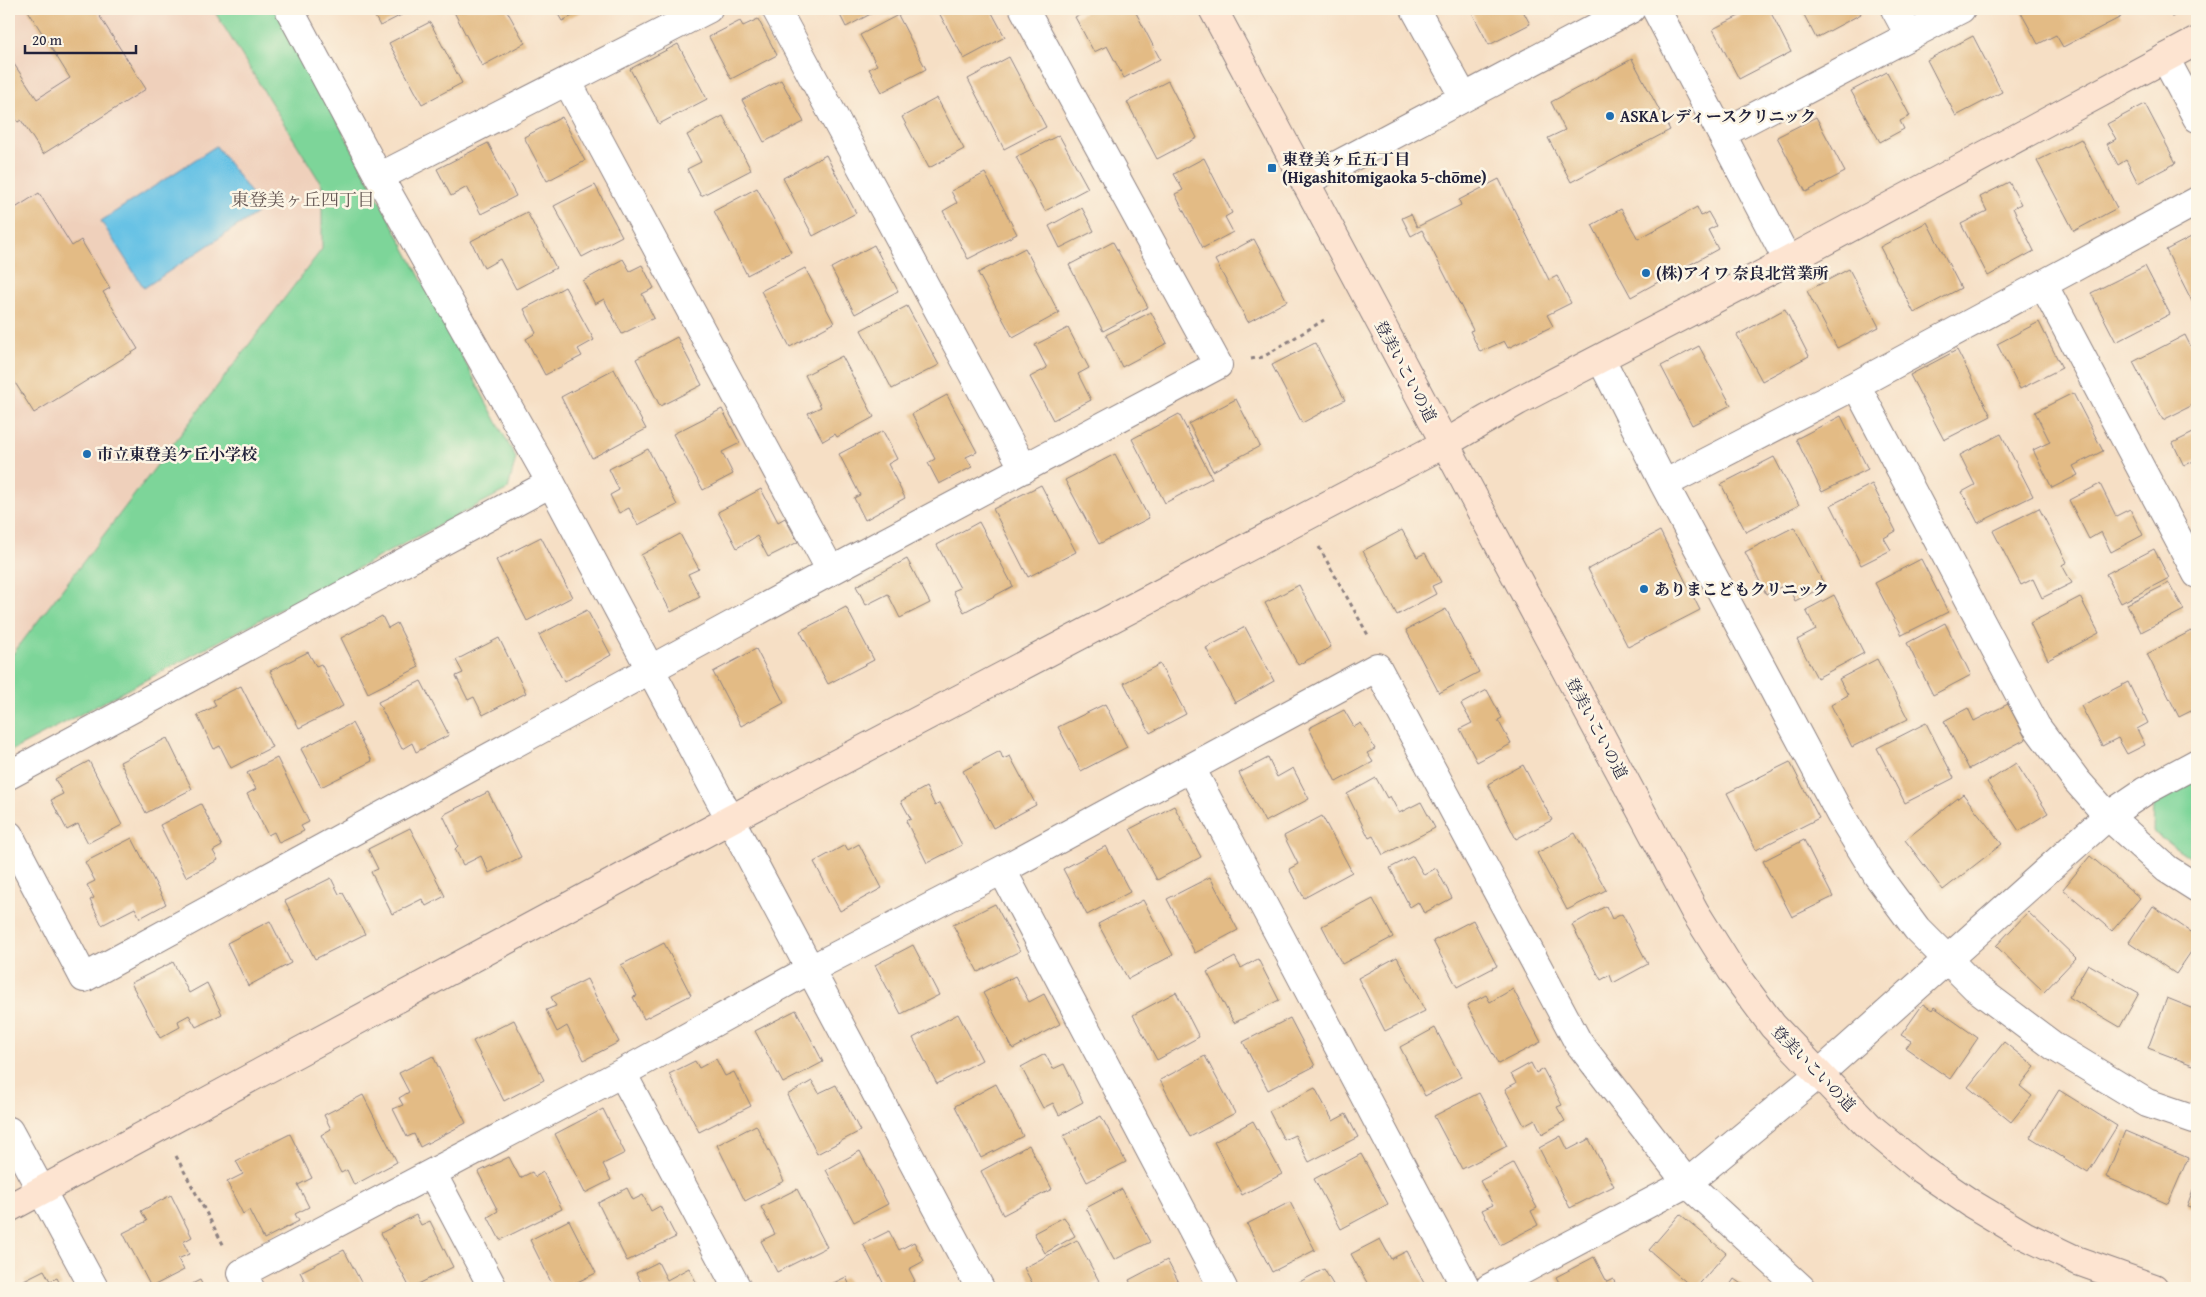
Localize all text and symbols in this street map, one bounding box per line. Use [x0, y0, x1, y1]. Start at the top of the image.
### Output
scale bar [25, 22, 136, 54]
text: 20 m [32, 29, 63, 50]
place label: ASKAレディースクリニック [1620, 104, 1816, 128]
marker: ASKAレディースクリニック [1604, 110, 1616, 122]
place label: 東登美ヶ丘五丁目 (Higashitomigaoka 5-chōme) [1282, 147, 1487, 189]
marker: 東登美ヶ丘五丁目 (Higashitomigaoka 5-chōme) [1266, 162, 1278, 174]
district label: 東登美ヶ丘四丁目 [231, 186, 375, 213]
place label: (株)アイワ 奈良北営業所 [1656, 261, 1829, 285]
marker: (株)アイワ 奈良北営業所 [1640, 267, 1652, 279]
street label: 登美いこいの道 [1369, 316, 1443, 426]
place label: 市立東登美ケ丘小学校 [97, 442, 258, 466]
marker: 市立東登美ケ丘小学校 [81, 448, 93, 460]
place label: ありまこどもクリニック [1654, 577, 1829, 601]
marker: ありまこどもクリニック [1638, 583, 1650, 595]
street label: 登美いこいの道 [1560, 673, 1634, 783]
street label: 登美いこいの道 [1766, 1019, 1862, 1117]

